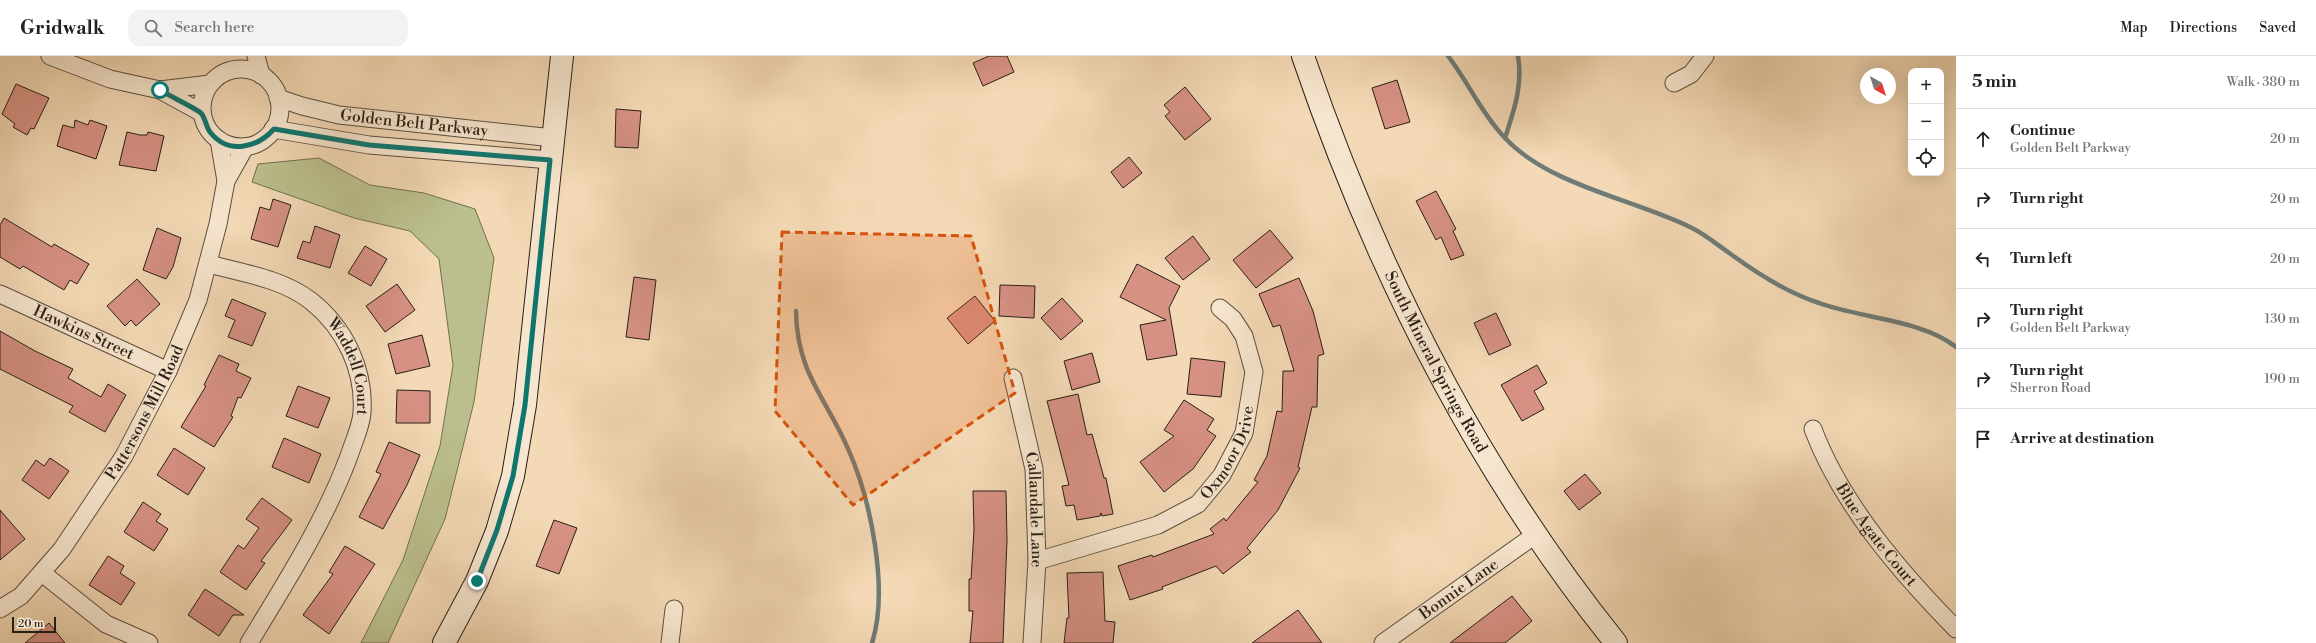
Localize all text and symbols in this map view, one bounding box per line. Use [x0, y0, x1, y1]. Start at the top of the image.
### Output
search box [128, 10, 408, 46]
text: Gridwalk [20, 16, 104, 40]
icon: search [142, 17, 164, 39]
text: Search here [174, 18, 254, 37]
text: Map [2120, 19, 2148, 37]
text: Directions [2170, 19, 2237, 37]
text: Saved [2259, 19, 2296, 37]
north arrow [1860, 68, 1896, 104]
map controls [1908, 68, 1944, 176]
button: + [1908, 68, 1944, 104]
text: 5 min [1972, 71, 2017, 93]
text: Walk · 380 m [2226, 74, 2300, 90]
route start [151, 81, 169, 99]
button: − [1908, 104, 1944, 140]
street label: Golden Belt Parkway [339, 105, 489, 141]
text: Continue [2010, 121, 2075, 140]
icon: ahead [1972, 128, 1994, 150]
text: 20 m [2270, 131, 2300, 147]
button: locate [1908, 140, 1944, 176]
text: Golden Belt Parkway [2010, 140, 2131, 156]
icon: right [1972, 188, 1994, 210]
text: Turn right [2010, 189, 2084, 208]
text: 20 m [2270, 191, 2300, 207]
icon: left [1972, 248, 1994, 270]
text: Turn left [2010, 249, 2072, 268]
text: 20 m [2270, 251, 2300, 267]
street label: South Mineral Springs Road [1380, 268, 1492, 456]
street label: Hawkins Street [30, 301, 138, 364]
text: Turn right [2010, 301, 2084, 320]
icon: right [1972, 308, 1994, 330]
text: 130 m [2265, 311, 2300, 327]
street label: Waddell Court [322, 313, 372, 416]
text: Golden Belt Parkway [2010, 320, 2131, 336]
street label: Pattersons Mill Road [101, 342, 188, 484]
text: Turn right [2010, 361, 2084, 380]
icon: right [1972, 368, 1994, 390]
text: 190 m [2264, 371, 2300, 387]
text: Sherron Road [2010, 380, 2091, 396]
street label: Oxmoor Drive [1196, 404, 1258, 504]
icon: arrive [1972, 428, 1994, 450]
text: Arrive at destination [2010, 429, 2154, 448]
street label: Callandale Lane [1020, 450, 1047, 568]
street label: Blue Agate Court [1831, 479, 1921, 591]
street label: Bonnie Lane [1415, 554, 1502, 625]
route end [468, 572, 486, 590]
scale bar [12, 615, 56, 634]
text: 20 m [18, 617, 43, 631]

